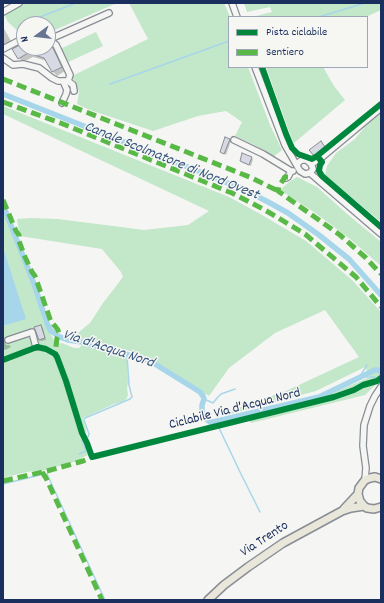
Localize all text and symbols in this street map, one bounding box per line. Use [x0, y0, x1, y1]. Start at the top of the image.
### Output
north arrow [16, 16, 56, 56]
legend [228, 16, 368, 68]
text: Pista ciclabile [266, 24, 327, 41]
text: N [17, 34, 34, 44]
text: Sentiero [266, 44, 304, 61]
water label: Canale Scolmatore di Nord Ovest [81, 119, 261, 205]
water label: Via d'Acqua Nord [60, 327, 156, 373]
street label: Ciclabile Via d’Acqua Nord [167, 386, 303, 434]
street label: Via Trento [238, 518, 292, 562]

